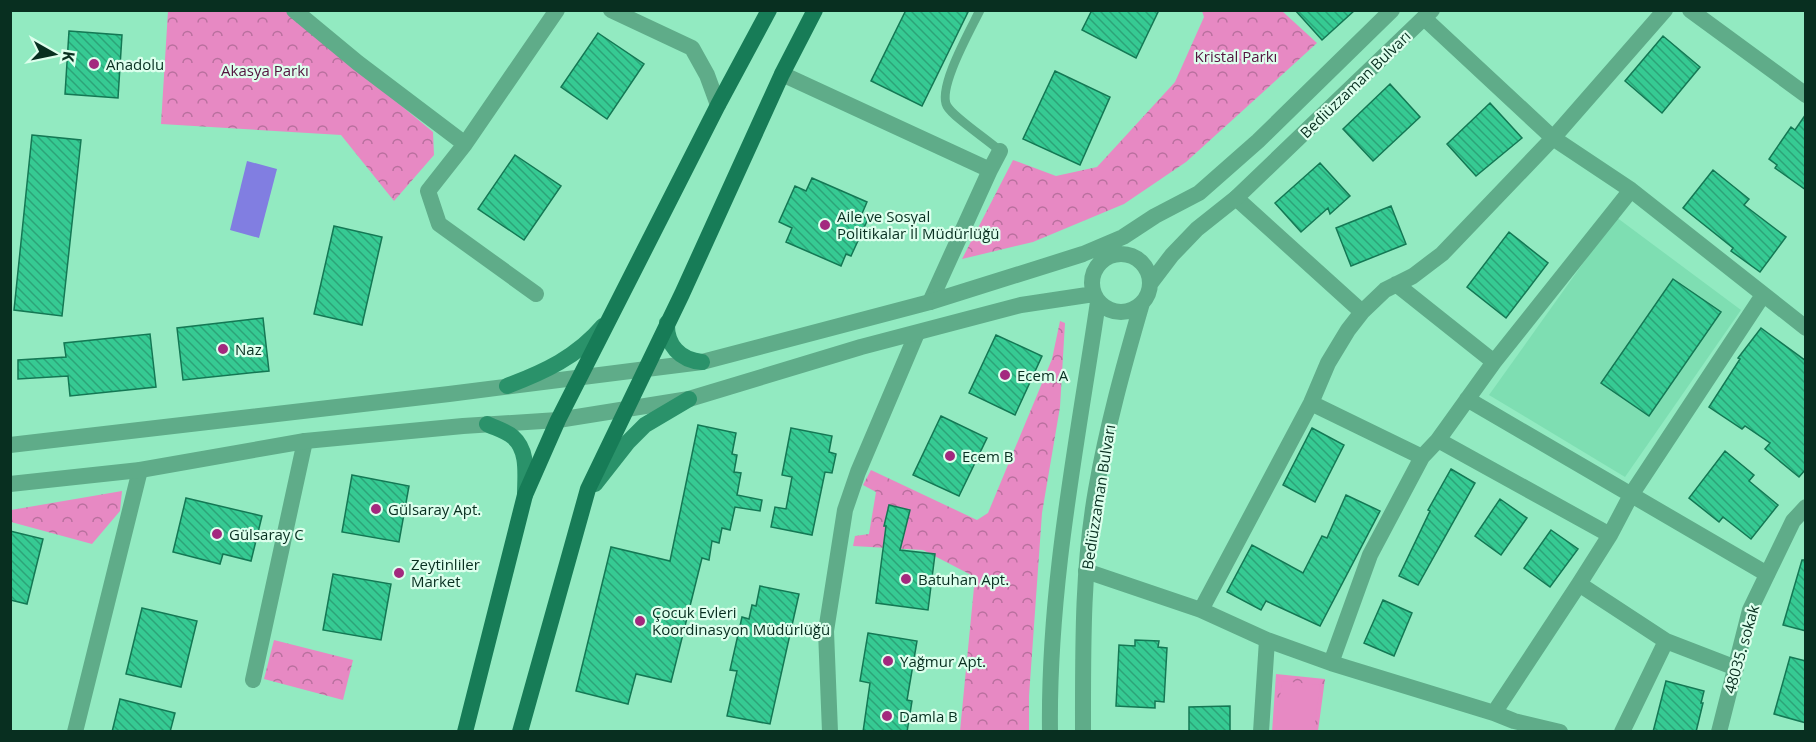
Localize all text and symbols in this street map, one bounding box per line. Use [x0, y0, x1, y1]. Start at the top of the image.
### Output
north arrow [24, 24, 84, 84]
street label: Bediüzzaman Bulvarı [1295, 26, 1415, 142]
park label: Kristal Parkı [1195, 46, 1277, 66]
text: K [57, 49, 81, 64]
place label: Anadolu [106, 54, 164, 74]
marker: Anadolu [87, 57, 101, 71]
park label: Akasya Parkı [221, 60, 309, 80]
place label: Aile ve Sosyal Politikalar İl Müdürlüğü [837, 206, 1000, 243]
marker: Aile ve Sosyal Politikalar İl Müdürlüğü [818, 218, 832, 232]
place label: Naz [235, 339, 262, 359]
marker: Naz [216, 342, 230, 356]
place label: Ecem A [1017, 365, 1069, 385]
marker: Ecem A [998, 368, 1012, 382]
street label: Bediüzzaman Bulvarı [1077, 423, 1119, 571]
place label: Ecem B [962, 446, 1013, 466]
marker: Ecem B [943, 449, 957, 463]
place label: Gülsaray Apt. [388, 499, 481, 519]
marker: Gülsaray Apt. [369, 502, 383, 516]
place label: Gülsaray C [229, 524, 304, 544]
marker: Gülsaray C [210, 527, 224, 541]
place label: Zeytinliler Market [411, 554, 480, 591]
marker: Zeytinliler Market [392, 566, 406, 580]
place label: Batuhan Apt. [918, 569, 1009, 589]
marker: Batuhan Apt. [899, 572, 913, 586]
place label: Çocuk Evleri Koordinasyon Müdürlüğü [652, 602, 830, 639]
street label: 48035. sokak [1719, 602, 1763, 695]
marker: Çocuk Evleri Koordinasyon Müdürlüğü [633, 614, 647, 628]
place label: Yağmur Apt. [900, 651, 986, 671]
marker: Yağmur Apt. [881, 654, 895, 668]
place label: Damla B [899, 706, 958, 726]
marker: Damla B [880, 709, 894, 723]

